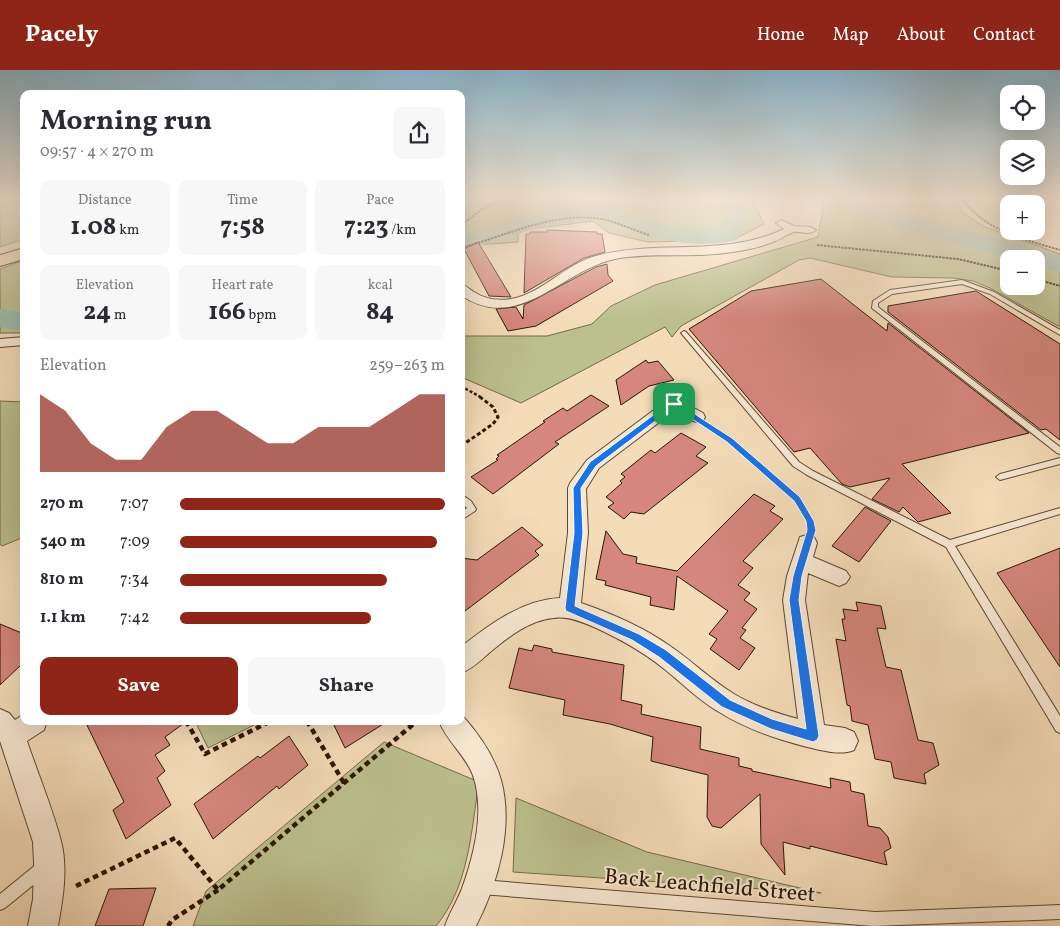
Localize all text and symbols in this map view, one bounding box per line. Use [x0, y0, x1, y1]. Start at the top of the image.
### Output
text: Pacely [25, 18, 99, 52]
text: Home [757, 23, 805, 48]
text: Map [833, 23, 869, 48]
text: About [897, 23, 945, 48]
text: Contact [973, 23, 1035, 48]
map controls [1000, 85, 1045, 295]
button: locate [1000, 85, 1045, 130]
text: Morning run [40, 102, 212, 141]
button: share [393, 107, 445, 159]
button: layers [1000, 140, 1045, 185]
text: 09:57 · 4 × 270 m [40, 141, 154, 163]
text: Distance [78, 191, 132, 210]
text: Time [227, 191, 258, 210]
text: Pace [366, 191, 394, 210]
button: + [1000, 195, 1045, 240]
text: 1.08 [70, 210, 117, 245]
text: 7:58 [220, 210, 265, 245]
text: 7:23 [344, 210, 388, 245]
text: km [117, 221, 139, 240]
text: /km [388, 221, 416, 240]
button: − [1000, 250, 1045, 295]
text: Elevation [76, 276, 134, 295]
text: Heart rate [212, 276, 273, 295]
text: kcal [368, 276, 393, 295]
text: 24 [83, 295, 111, 330]
text: 166 [208, 295, 246, 330]
text: 84 [366, 295, 394, 330]
text: m [111, 306, 126, 325]
text: bpm [246, 306, 277, 325]
text: Elevation [40, 355, 107, 377]
text: 259–263 m [369, 355, 445, 377]
pin [653, 383, 695, 425]
icon: arrive [660, 390, 688, 418]
text: 270 m [40, 493, 84, 515]
text: 7:07 [120, 493, 149, 515]
text: 540 m [40, 531, 86, 553]
text: 7:09 [120, 531, 150, 553]
text: 810 m [40, 569, 84, 591]
text: 7:34 [120, 569, 149, 591]
text: 1.1 km [40, 607, 86, 629]
text: 7:42 [120, 607, 150, 629]
button: Save [40, 657, 238, 715]
button: Share [248, 657, 445, 715]
street label: Back Leachfield Street [603, 862, 817, 911]

